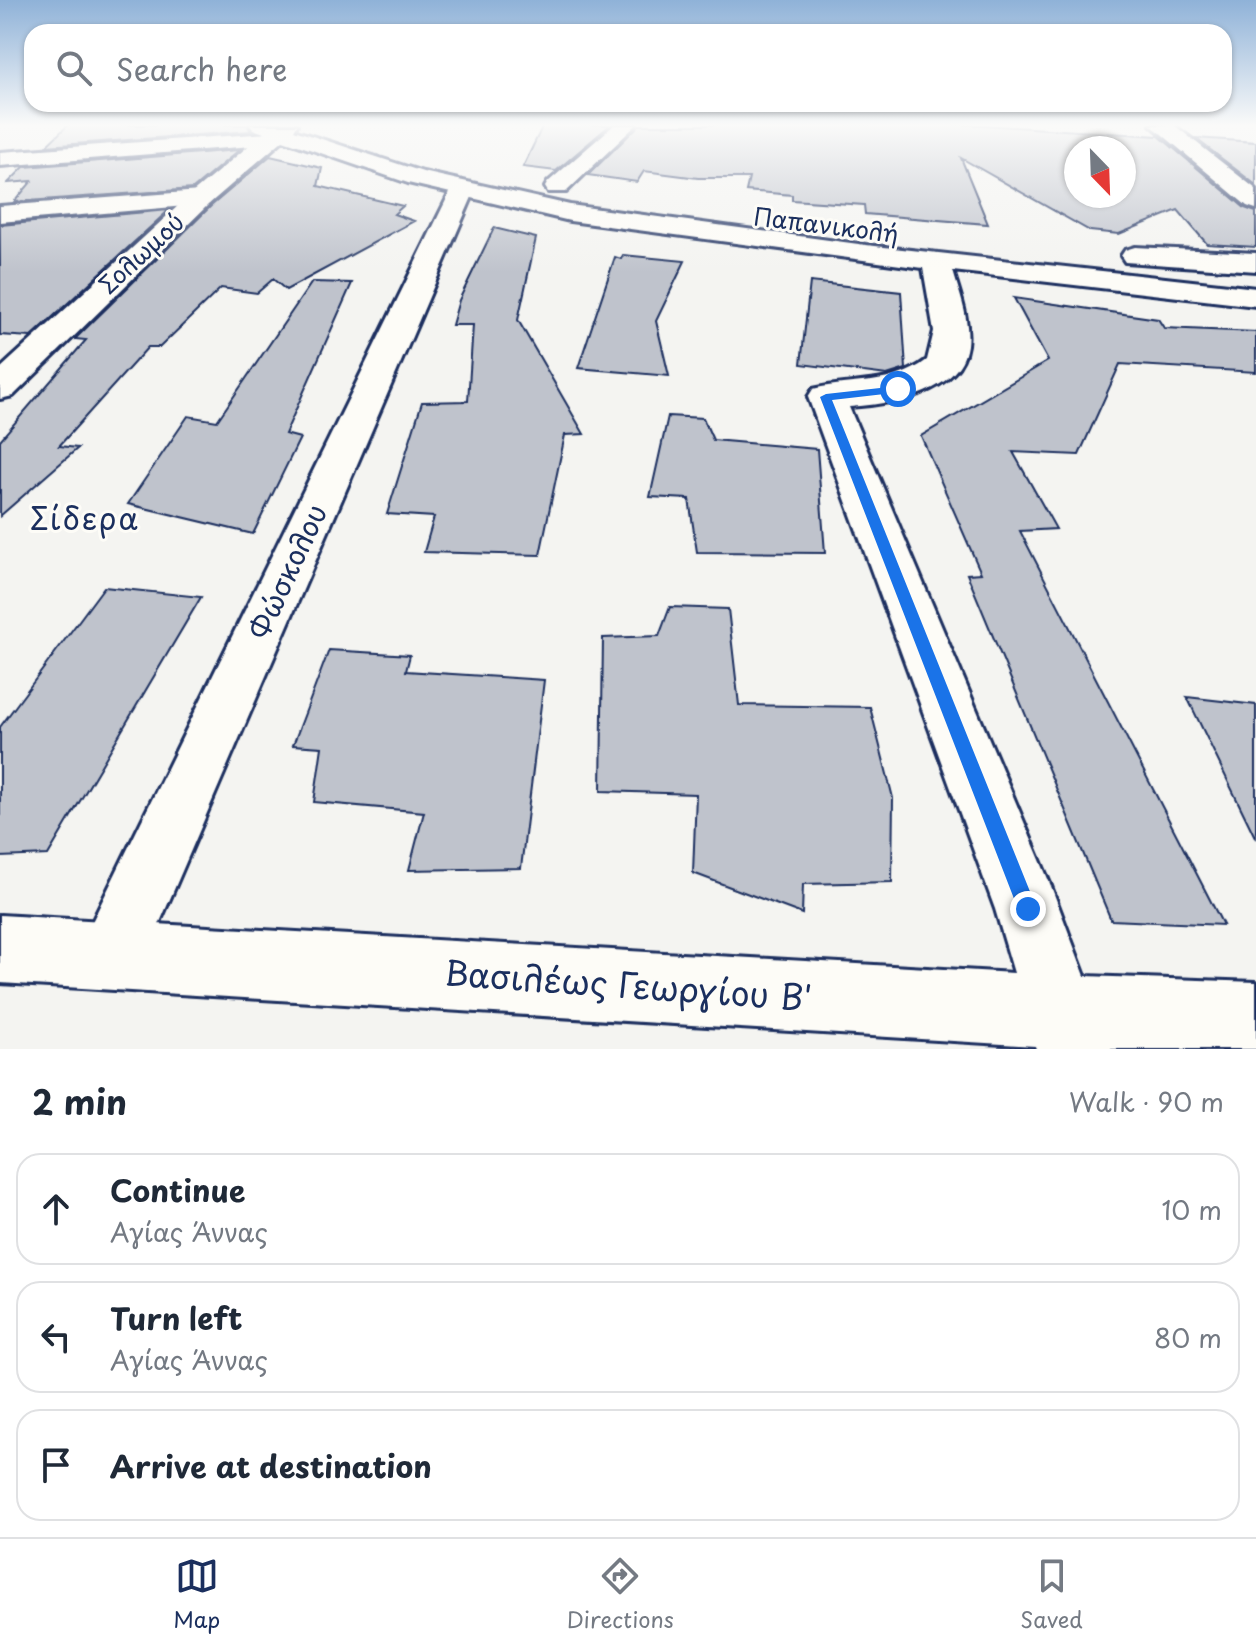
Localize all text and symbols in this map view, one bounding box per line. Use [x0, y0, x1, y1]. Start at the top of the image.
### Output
search box [24, 24, 1232, 112]
icon: search [52, 46, 96, 90]
text: Search here [116, 46, 288, 91]
north arrow [1064, 136, 1136, 208]
street label: Παπανικολή [752, 197, 901, 251]
street label: Σολωμού [90, 204, 191, 301]
route start [880, 371, 916, 407]
district label: Σίδερα [30, 495, 140, 540]
street label: Φώσκολου [236, 497, 337, 646]
route end [1010, 891, 1046, 927]
street label: Βασιλέως Γεωργίου Β' [443, 945, 814, 1023]
text: 2 min [32, 1075, 127, 1127]
text: Walk · 90 m [1069, 1082, 1224, 1121]
text: Continue [110, 1167, 245, 1212]
icon: ahead [34, 1187, 78, 1231]
text: 10 m [1161, 1190, 1222, 1229]
text: Αγίας Άννας [110, 1212, 268, 1251]
text: Turn left [110, 1295, 242, 1340]
icon: left [34, 1315, 78, 1359]
text: 80 m [1154, 1318, 1222, 1357]
text: Αγίας Άννας [110, 1340, 268, 1379]
icon: arrive [34, 1443, 78, 1487]
text: Arrive at destination [110, 1443, 432, 1488]
tab: Map [173, 1554, 220, 1635]
tab: Directions [567, 1554, 674, 1635]
tab: Saved [1020, 1554, 1083, 1635]

